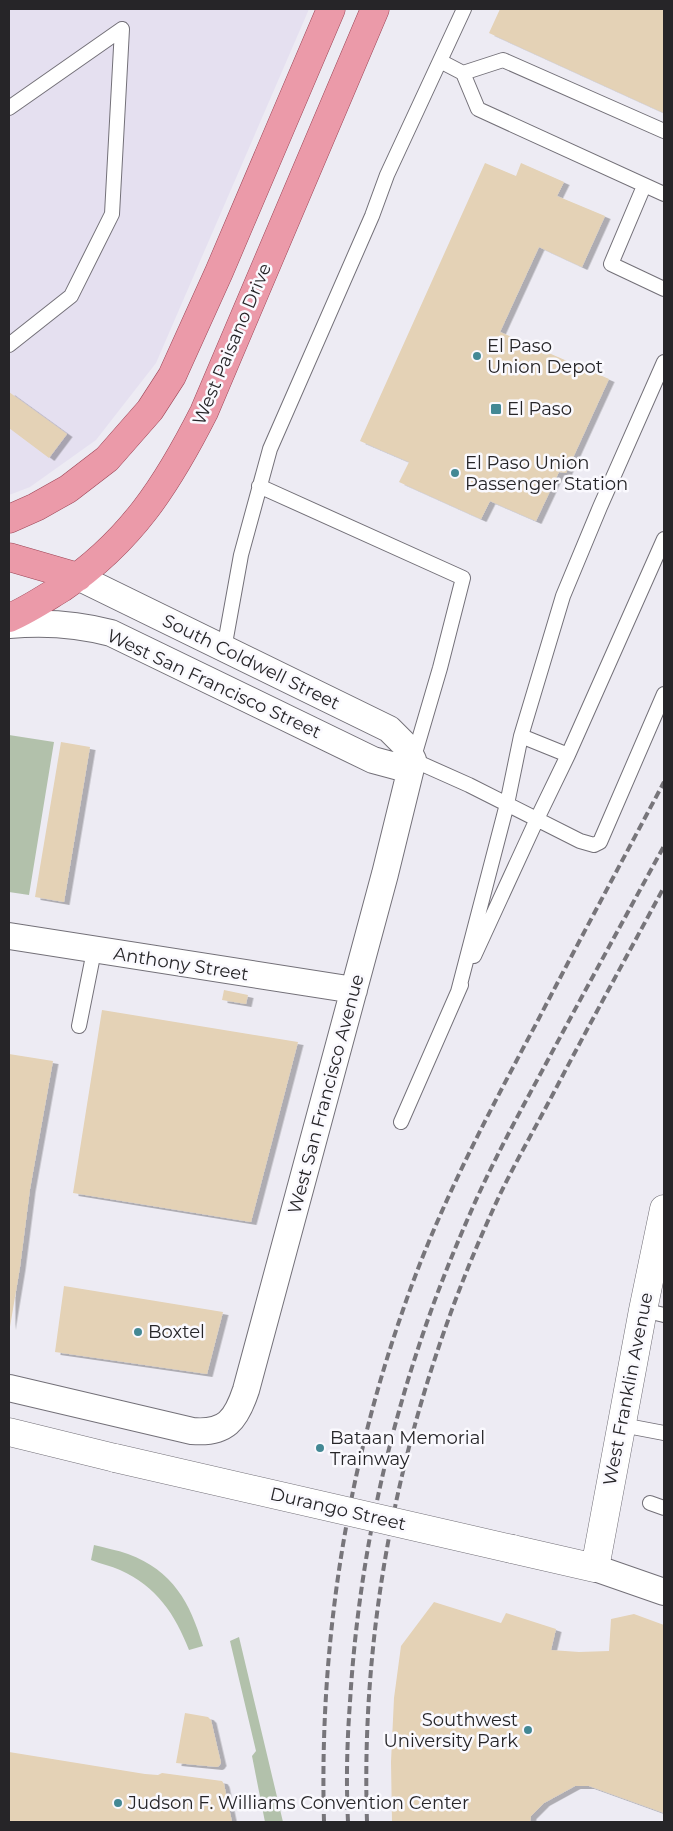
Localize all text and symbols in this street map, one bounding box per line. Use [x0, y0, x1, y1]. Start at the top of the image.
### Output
street label: West Paisano Drive [188, 260, 276, 428]
place label: El Paso Union Depot [487, 335, 603, 378]
marker: El Paso Union Depot [471, 350, 483, 362]
place label: El Paso [507, 398, 572, 420]
marker: El Paso [489, 402, 503, 416]
place label: El Paso Union Passenger Station [465, 452, 628, 495]
marker: El Paso Union Passenger Station [449, 467, 461, 479]
street label: South Coldwell Street [159, 609, 343, 715]
street label: West San Francisco Street [103, 625, 325, 743]
street label: Anthony Street [112, 942, 250, 986]
street label: West San Francisco Avenue [283, 972, 369, 1216]
street label: West Franklin Avenue [598, 1290, 658, 1488]
place label: Boxtel [148, 1321, 205, 1343]
marker: Boxtel [132, 1326, 144, 1338]
place label: Bataan Memorial Trainway [330, 1427, 485, 1470]
marker: Bataan Memorial Trainway [314, 1442, 326, 1454]
street label: Durango Street [268, 1483, 408, 1535]
place label: Southwest University Park [383, 1709, 518, 1752]
marker: Southwest University Park [522, 1724, 534, 1736]
place label: Judson F. Williams Convention Center [127, 1792, 469, 1814]
marker: Judson F. Williams Convention Center [112, 1797, 124, 1809]

